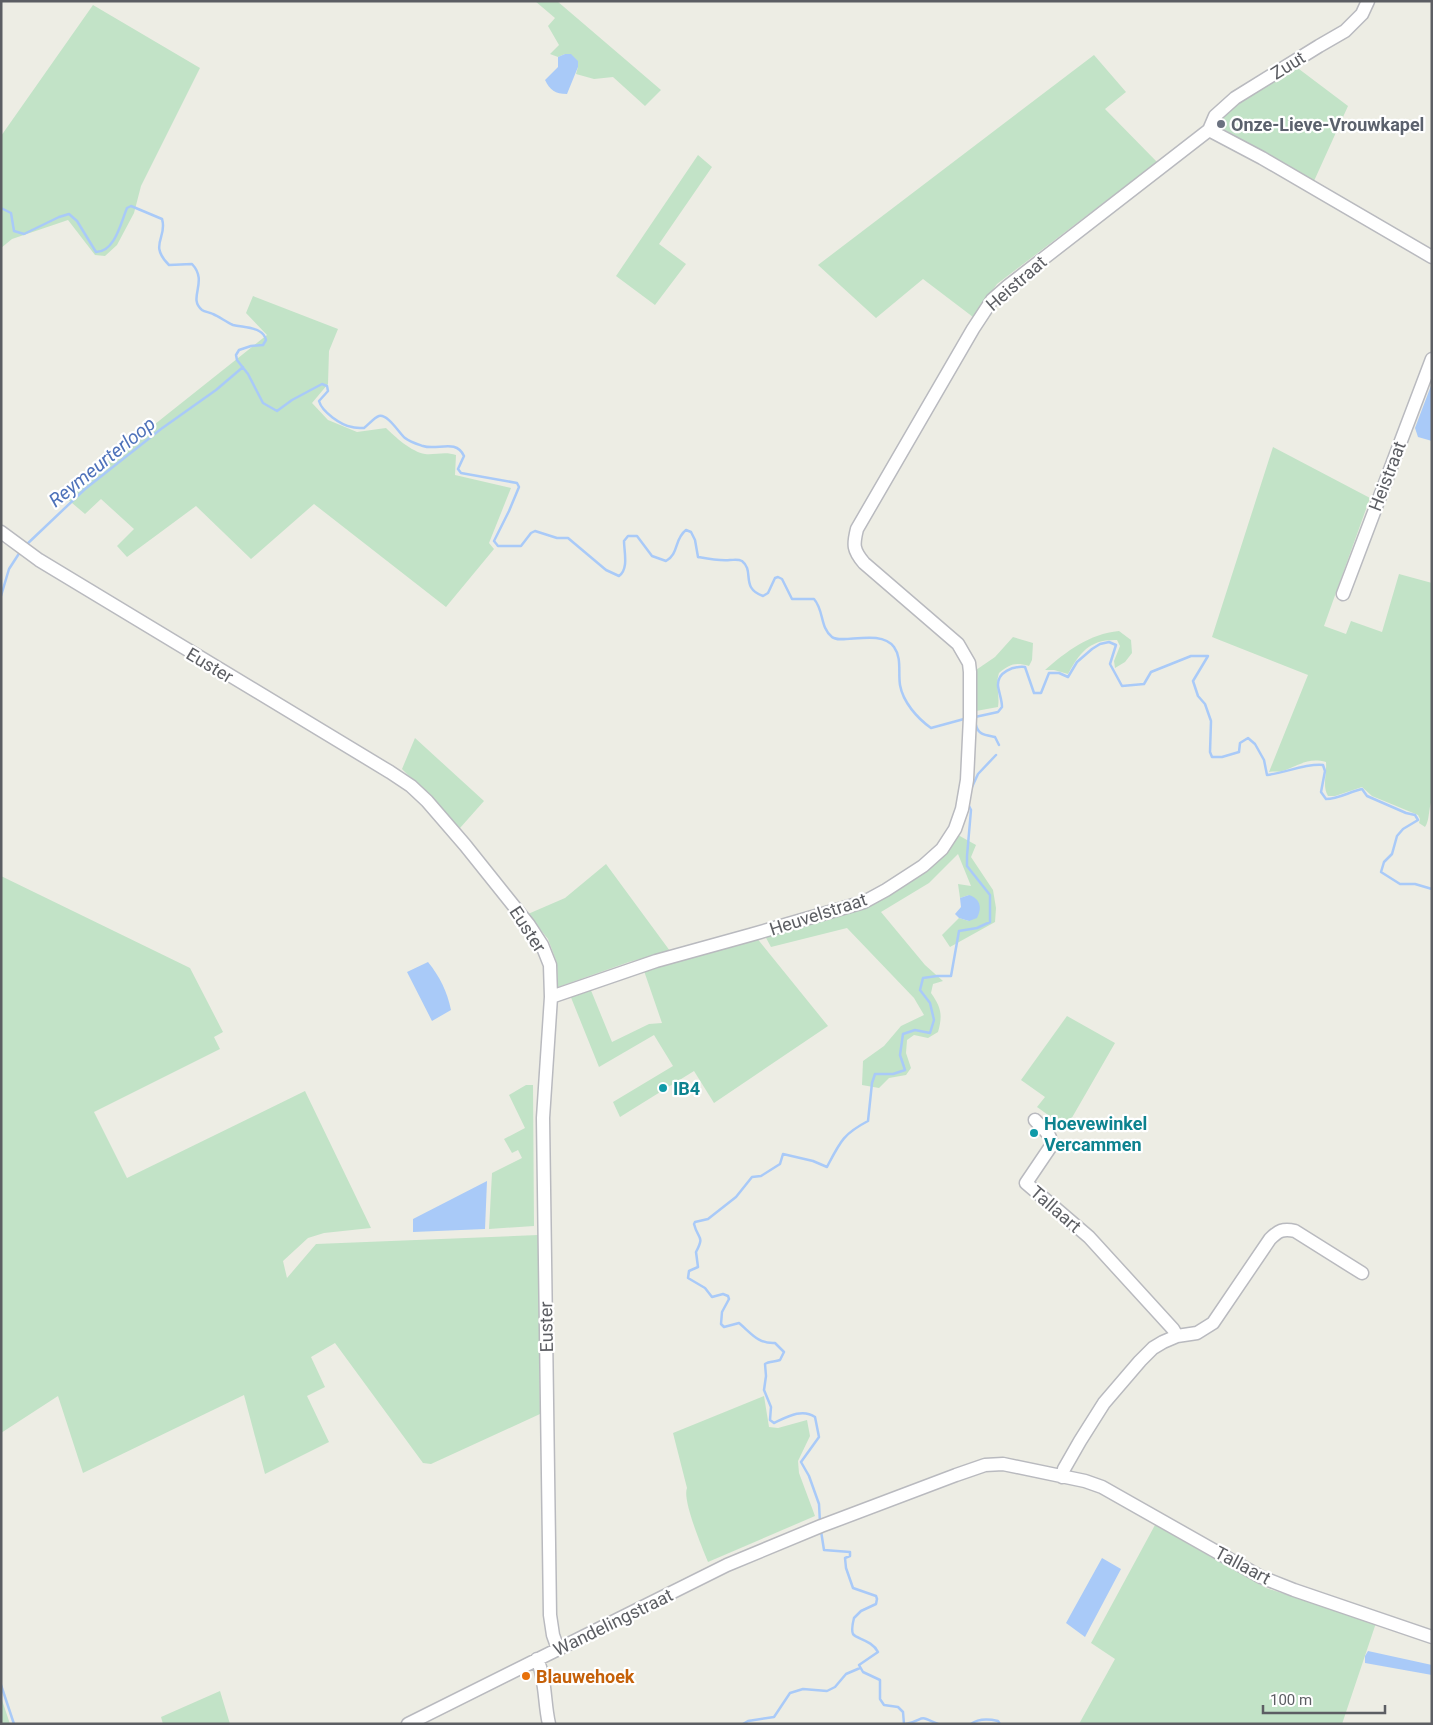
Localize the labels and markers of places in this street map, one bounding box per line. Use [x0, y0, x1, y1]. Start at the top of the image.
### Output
place label: Onze-Lieve-Vrouwkapel [1231, 114, 1424, 135]
marker: Onze-Lieve-Vrouwkapel [1215, 118, 1227, 130]
place label: IB4 [673, 1078, 700, 1099]
marker: IB4 [657, 1082, 669, 1094]
place label: Hoevewinkel Vercammen [1044, 1113, 1147, 1155]
marker: Hoevewinkel Vercammen [1028, 1127, 1040, 1139]
place label: Blauwehoek [536, 1666, 635, 1687]
marker: Blauwehoek [520, 1670, 532, 1682]

